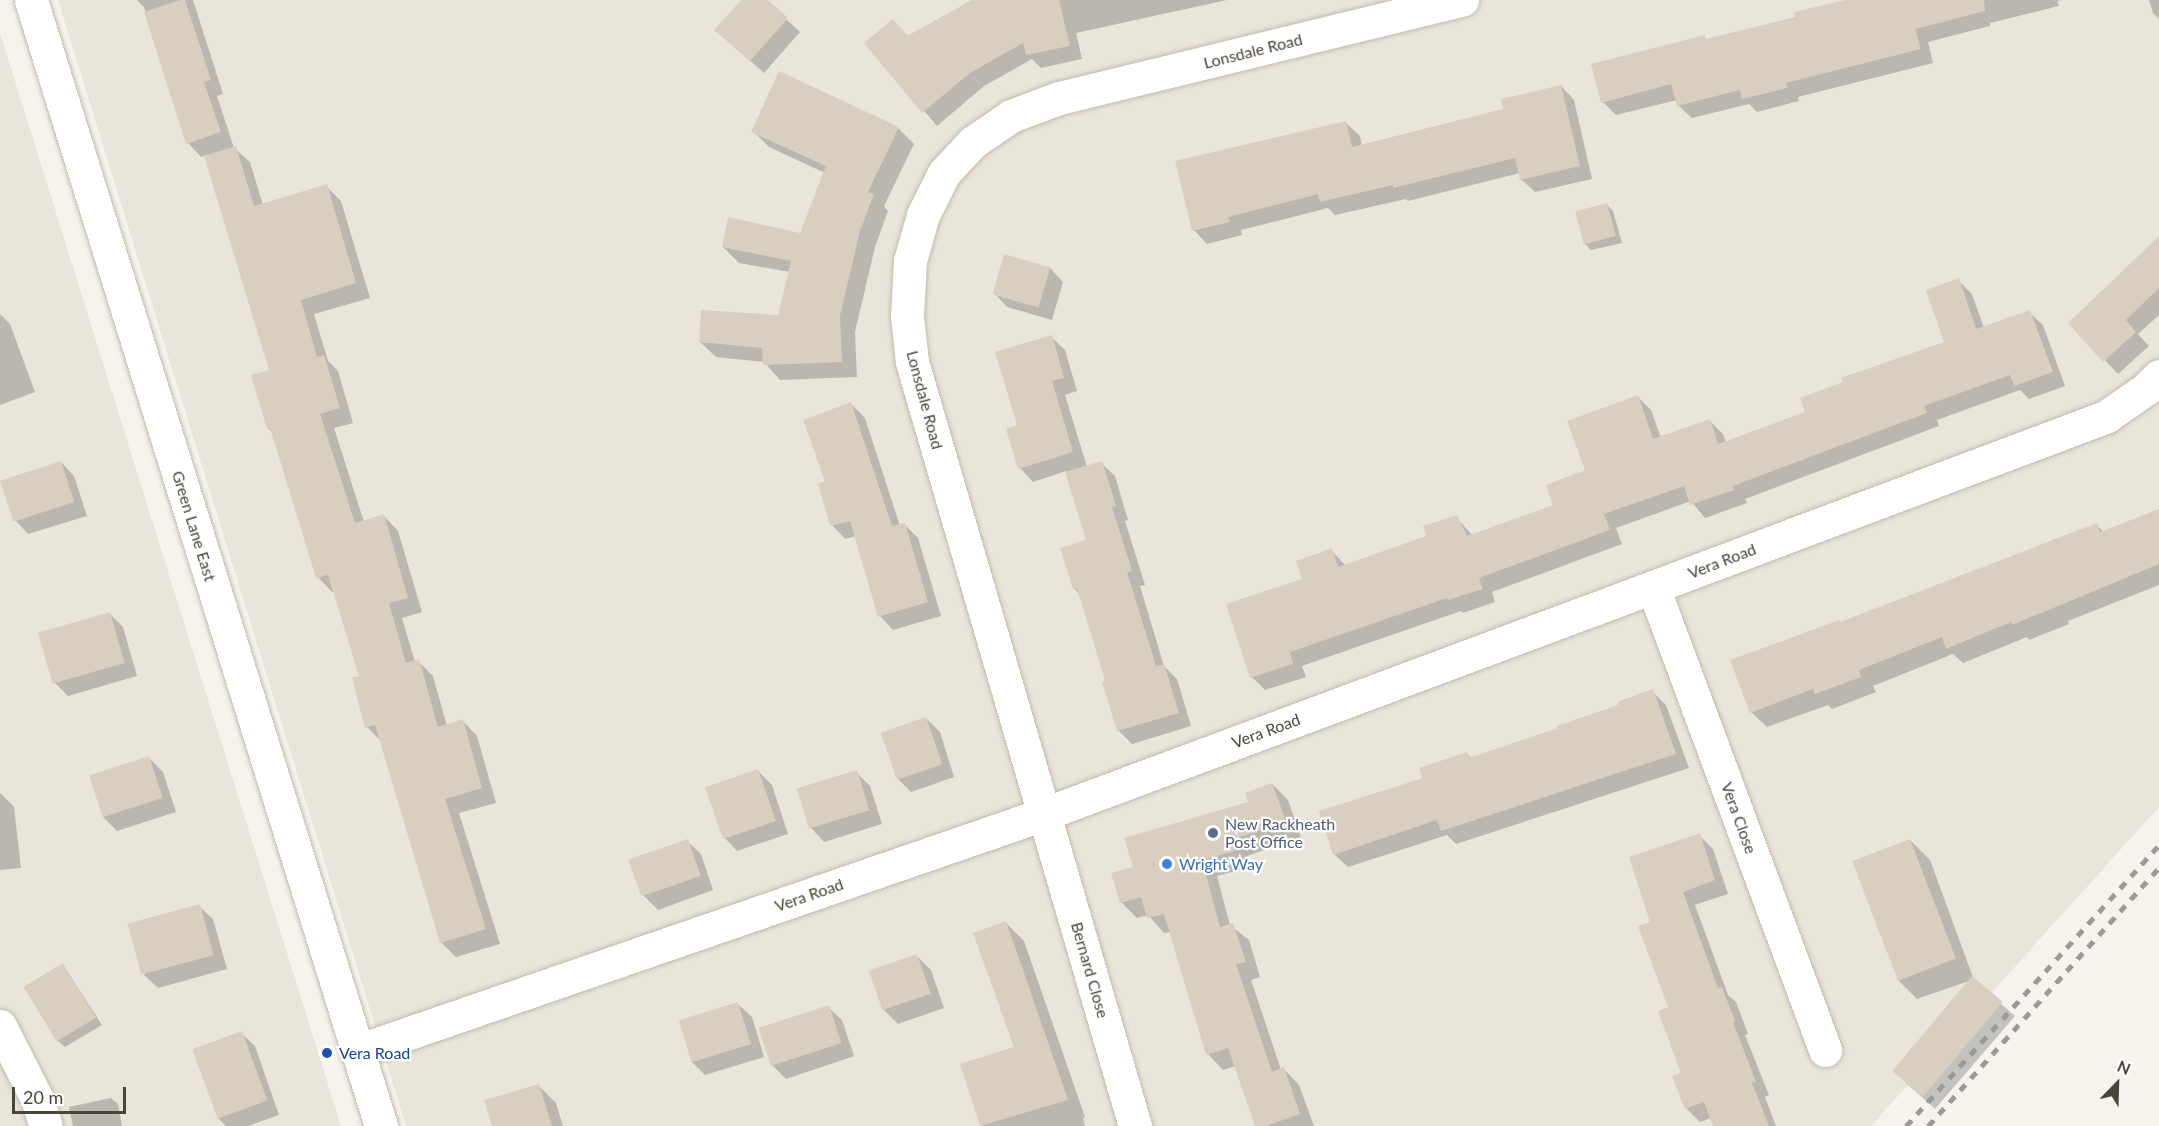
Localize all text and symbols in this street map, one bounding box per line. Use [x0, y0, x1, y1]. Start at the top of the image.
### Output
street label: Lonsdale Road [1202, 29, 1304, 73]
street label: Lonsdale Road [903, 349, 947, 451]
street label: Green Lane East [168, 469, 220, 583]
street label: Vera Road [1685, 539, 1759, 583]
street label: Vera Road [1229, 710, 1303, 752]
street label: Vera Close [1717, 780, 1761, 856]
place label: New Rackheath Post Office [1225, 814, 1336, 852]
marker: New Rackheath Post Office [1206, 826, 1220, 840]
place label: Wright Way [1179, 854, 1263, 874]
marker: Wright Way [1160, 857, 1174, 871]
street label: Vera Road [772, 874, 846, 916]
street label: Bernard Close [1067, 920, 1113, 1020]
place label: Vera Road [339, 1043, 410, 1063]
marker: Vera Road [320, 1046, 334, 1060]
north arrow [2087, 1054, 2147, 1114]
text: N [2115, 1056, 2134, 1078]
scale bar [15, 1075, 129, 1113]
text: 20 m [23, 1086, 63, 1108]

